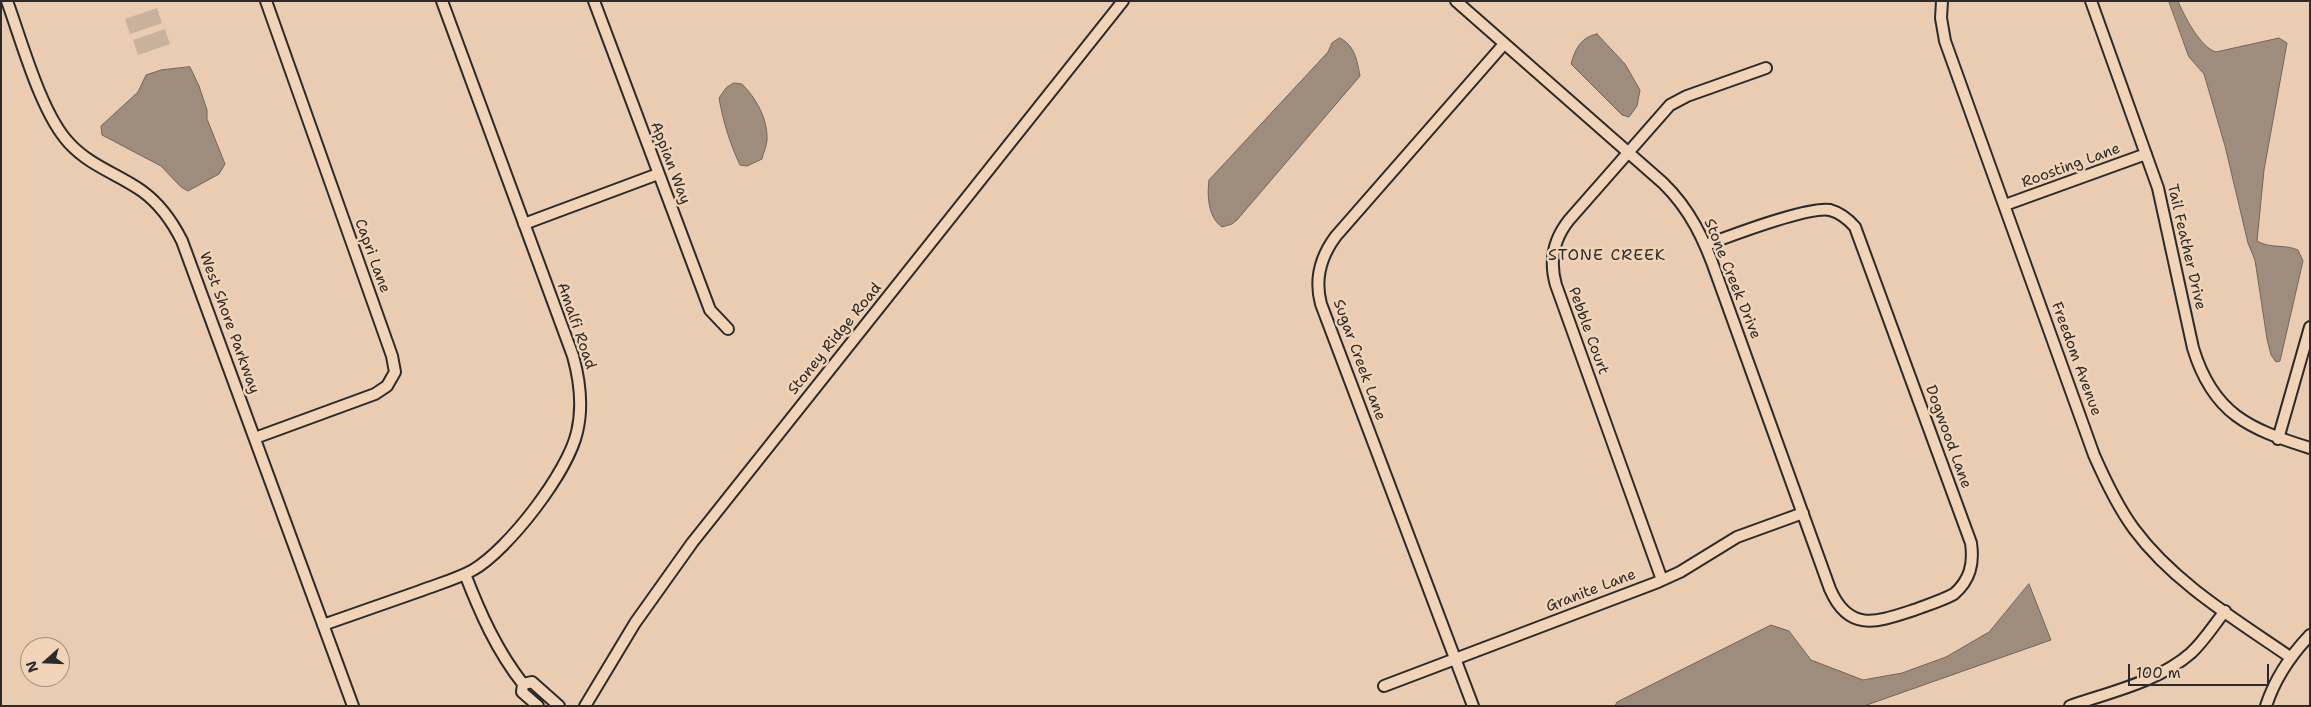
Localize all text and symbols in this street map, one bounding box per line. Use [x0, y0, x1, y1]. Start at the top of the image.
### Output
street label: Appian Way [646, 119, 694, 207]
street label: Roosting Lane [2019, 140, 2123, 192]
street label: Tail Feather Drive [2163, 182, 2209, 312]
street label: Capri Lane [350, 216, 394, 296]
street label: Stone Creek Drive [1700, 216, 1764, 342]
district label: STONE CREEK [1547, 246, 1667, 266]
street label: West Shore Parkway [195, 250, 263, 396]
street label: Stoney Ridge Road [784, 279, 886, 399]
street label: Amalfi Road [553, 280, 599, 372]
street label: Pebble Court [1564, 285, 1612, 377]
street label: Sugar Creek Lane [1329, 297, 1389, 423]
street label: Freedom Avenue [2047, 300, 2105, 418]
street label: Dogwood Lane [1921, 383, 1975, 491]
street label: Granite Lane [1544, 566, 1638, 616]
north arrow [20, 637, 70, 687]
scale bar [2131, 654, 2272, 686]
text: N [21, 658, 42, 675]
text: 100 m [2136, 663, 2181, 683]

